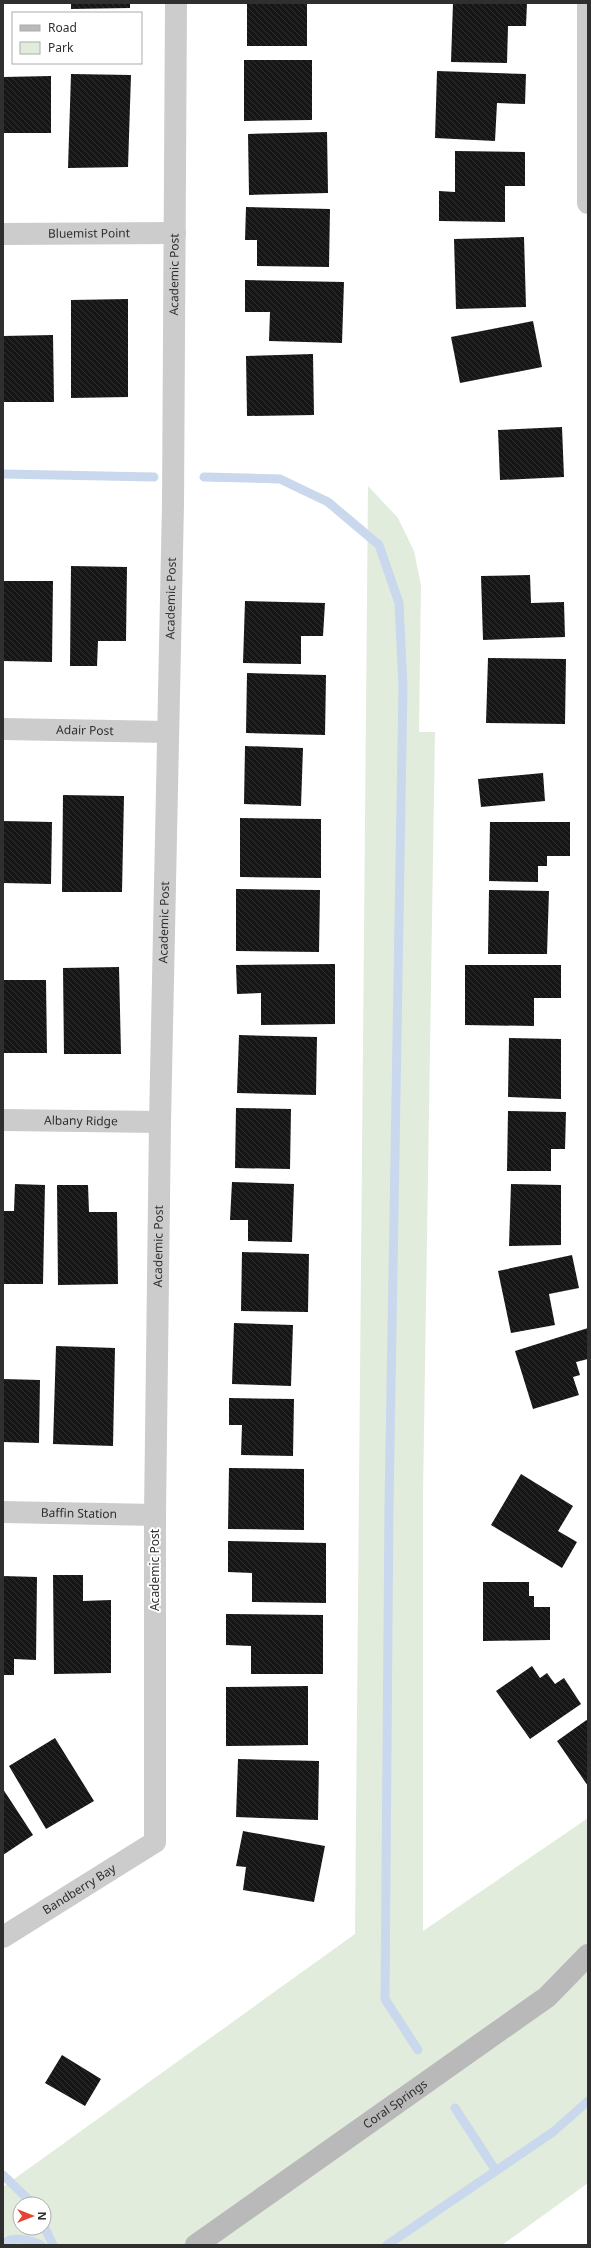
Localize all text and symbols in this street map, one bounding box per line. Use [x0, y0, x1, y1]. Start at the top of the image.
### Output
legend [12, 12, 142, 64]
text: Road [48, 19, 77, 36]
text: Park [48, 39, 74, 56]
street label: Bluemist Point [48, 224, 131, 242]
street label: Academic Post [165, 233, 183, 316]
street label: Academic Post [161, 556, 180, 640]
street label: Adair Post [56, 721, 115, 739]
street label: Academic Post [154, 880, 173, 964]
street label: Albany Ridge [44, 1112, 118, 1129]
street label: Academic Post [149, 1204, 167, 1287]
street label: Baffin Station [41, 1504, 117, 1522]
street label: Academic Post [146, 1528, 163, 1611]
street label: Bandberry Bay [39, 1859, 120, 1918]
street label: Coral Springs [359, 2075, 431, 2132]
north arrow [12, 2196, 52, 2236]
text: N [35, 2212, 50, 2220]

